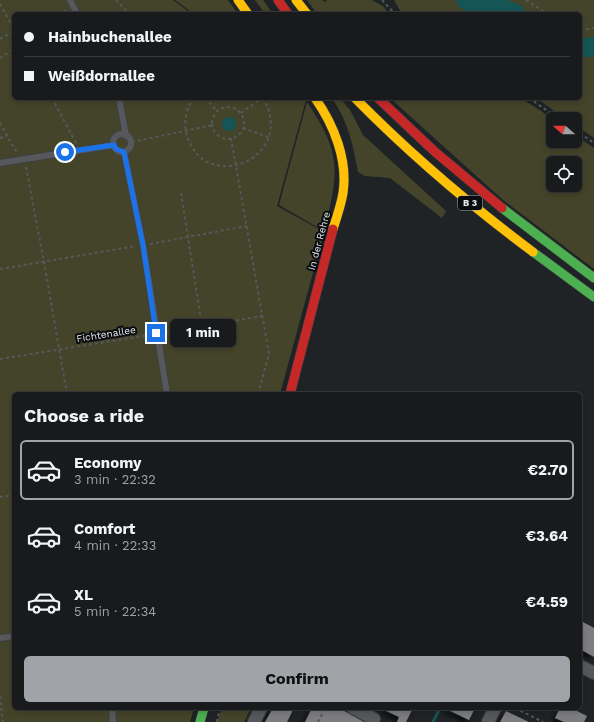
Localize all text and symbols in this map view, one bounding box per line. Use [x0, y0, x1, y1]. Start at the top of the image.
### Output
text: Hainbuchenallee [48, 28, 172, 46]
text: Weißdornallee [48, 67, 155, 85]
north arrow [546, 112, 582, 148]
map controls [546, 112, 582, 192]
route start [56, 143, 74, 161]
button: locate [546, 156, 582, 192]
road number: B 3 [458, 196, 482, 210]
street label: In der Rehre [306, 210, 332, 271]
callout: 1 min [170, 319, 236, 347]
street label: Fichtenallee [76, 324, 137, 344]
route end [147, 324, 165, 342]
text: 1 min [186, 325, 220, 340]
text: Choose a ride [24, 405, 144, 426]
icon: car [26, 452, 62, 488]
text: Economy [74, 454, 141, 472]
text: €2.70 [527, 461, 568, 479]
text: 3 min · 22:32 [74, 472, 156, 487]
icon: car [26, 518, 62, 554]
text: Comfort [74, 520, 135, 538]
text: €3.64 [525, 527, 568, 545]
text: 4 min · 22:33 [74, 538, 156, 553]
icon: car [26, 584, 62, 620]
text: XL [74, 586, 93, 604]
text: €4.59 [526, 593, 568, 611]
text: 5 min · 22:34 [74, 604, 156, 619]
button: Confirm [24, 656, 570, 702]

